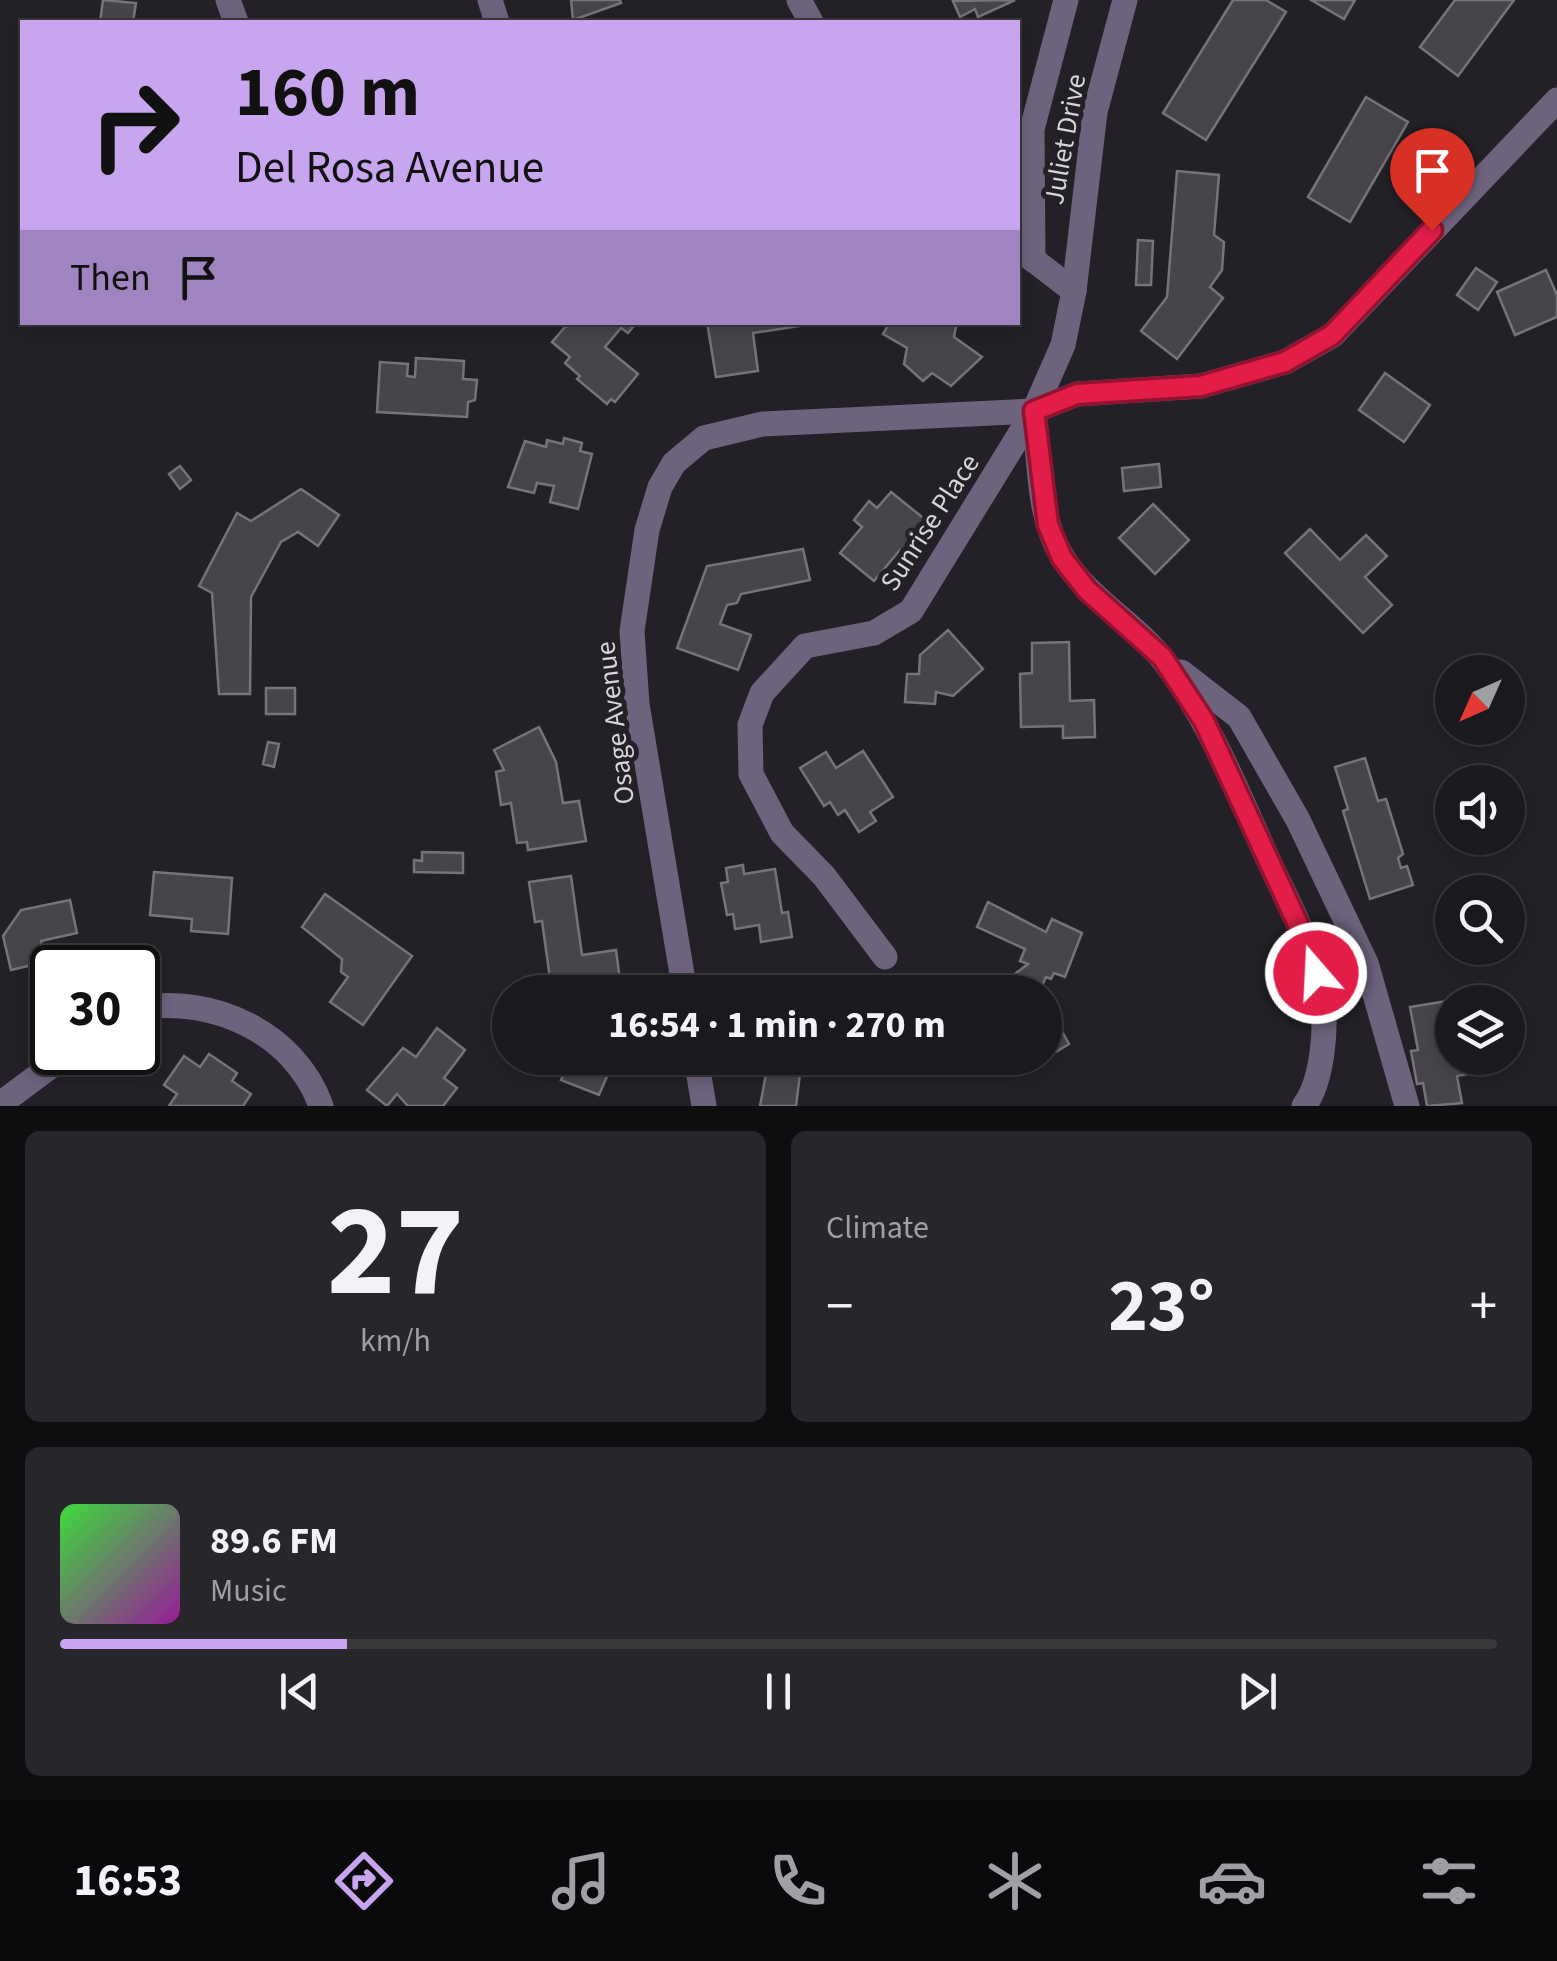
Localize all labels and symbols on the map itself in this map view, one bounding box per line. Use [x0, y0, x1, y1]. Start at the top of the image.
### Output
street label: Juliet Drive [1034, 71, 1096, 208]
pin [1390, 128, 1475, 231]
street label: Sunrise Place [870, 446, 989, 599]
street label: Osage Avenue [585, 639, 645, 807]
north arrow [1435, 655, 1525, 745]
position arrow [1264, 921, 1368, 1025]
speed limit sign: 30 [30, 945, 160, 1075]

